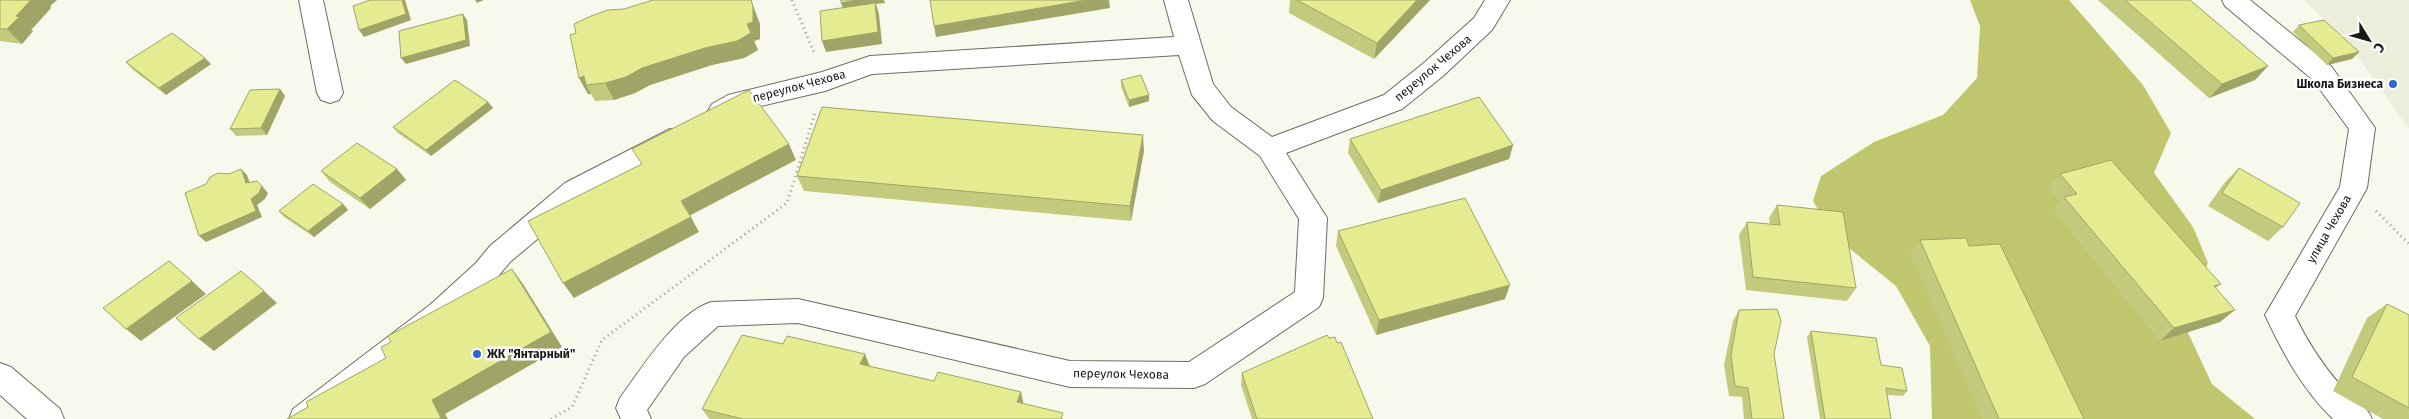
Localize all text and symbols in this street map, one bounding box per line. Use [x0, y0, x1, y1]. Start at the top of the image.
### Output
north arrow [2344, 15, 2394, 65]
street label: переулок Чехова [1392, 32, 1474, 104]
text: С [2370, 39, 2388, 56]
street label: переулок Чехова [751, 67, 847, 105]
place label: Школа Бизнеса [2296, 77, 2383, 91]
marker: Школа Бизнеса [2387, 78, 2399, 90]
street label: улица Чехова [2304, 192, 2354, 266]
place label: ЖК "Янтарный" [486, 347, 575, 361]
marker: ЖК "Янтарный" [471, 348, 483, 360]
street label: переулок Чехова [1073, 366, 1169, 382]

